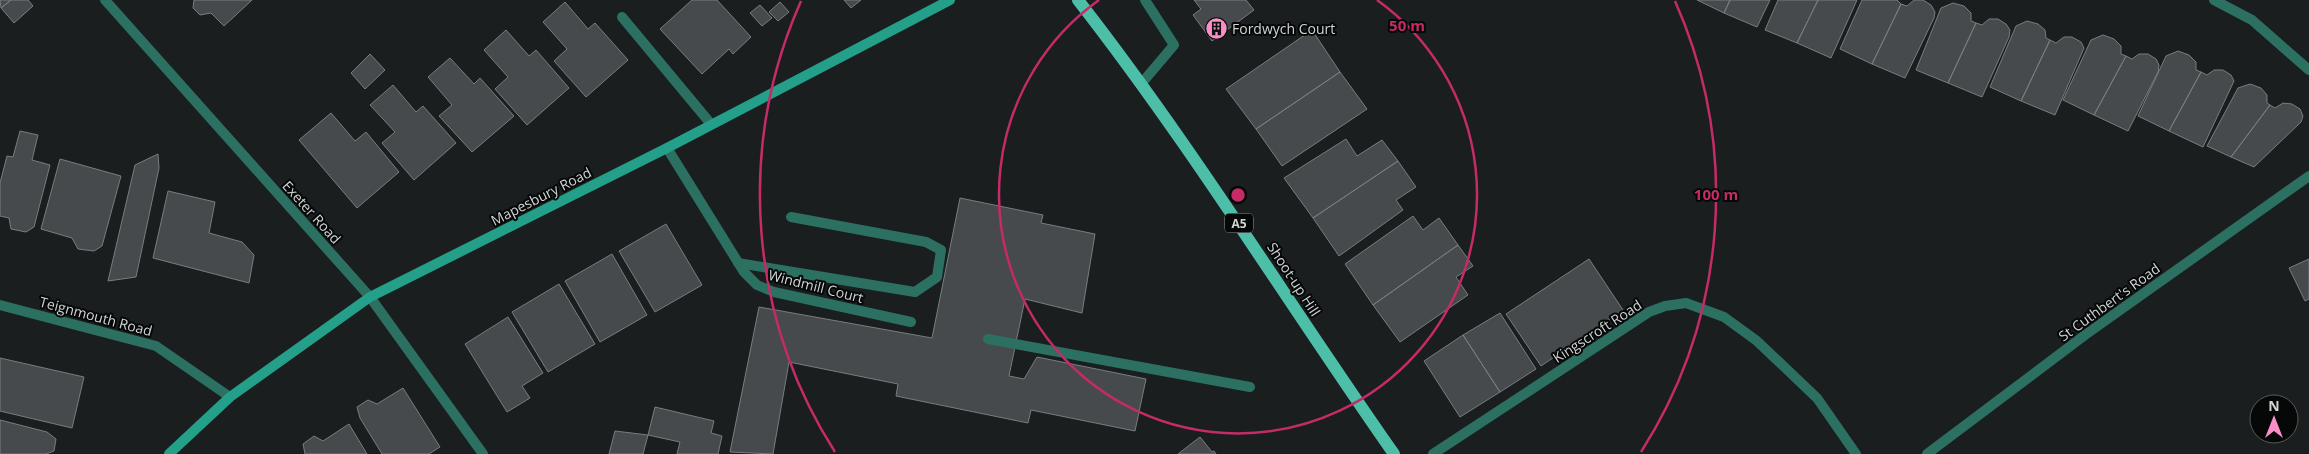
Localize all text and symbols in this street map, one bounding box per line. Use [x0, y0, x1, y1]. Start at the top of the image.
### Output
text: 50 m [1389, 15, 1425, 35]
building icon: Fordwych Court [1204, 16, 1228, 40]
place label: Fordwych Court [1232, 19, 1335, 38]
street label: Mapesbury Road [488, 162, 594, 230]
street label: Exeter Road [279, 176, 345, 248]
text: 100 m [1694, 184, 1738, 204]
centre of rings [1229, 186, 1247, 204]
road number: A5 [1225, 214, 1253, 232]
street label: Shoot-up Hill [1263, 238, 1325, 320]
street label: St Cuthbert's Road [2054, 259, 2164, 345]
street label: Windmill Court [766, 265, 866, 307]
street label: Teignmouth Road [38, 292, 154, 340]
street label: Kingscroft Road [1549, 295, 1645, 367]
north arrow [2249, 394, 2299, 444]
text: N [2268, 396, 2280, 415]

